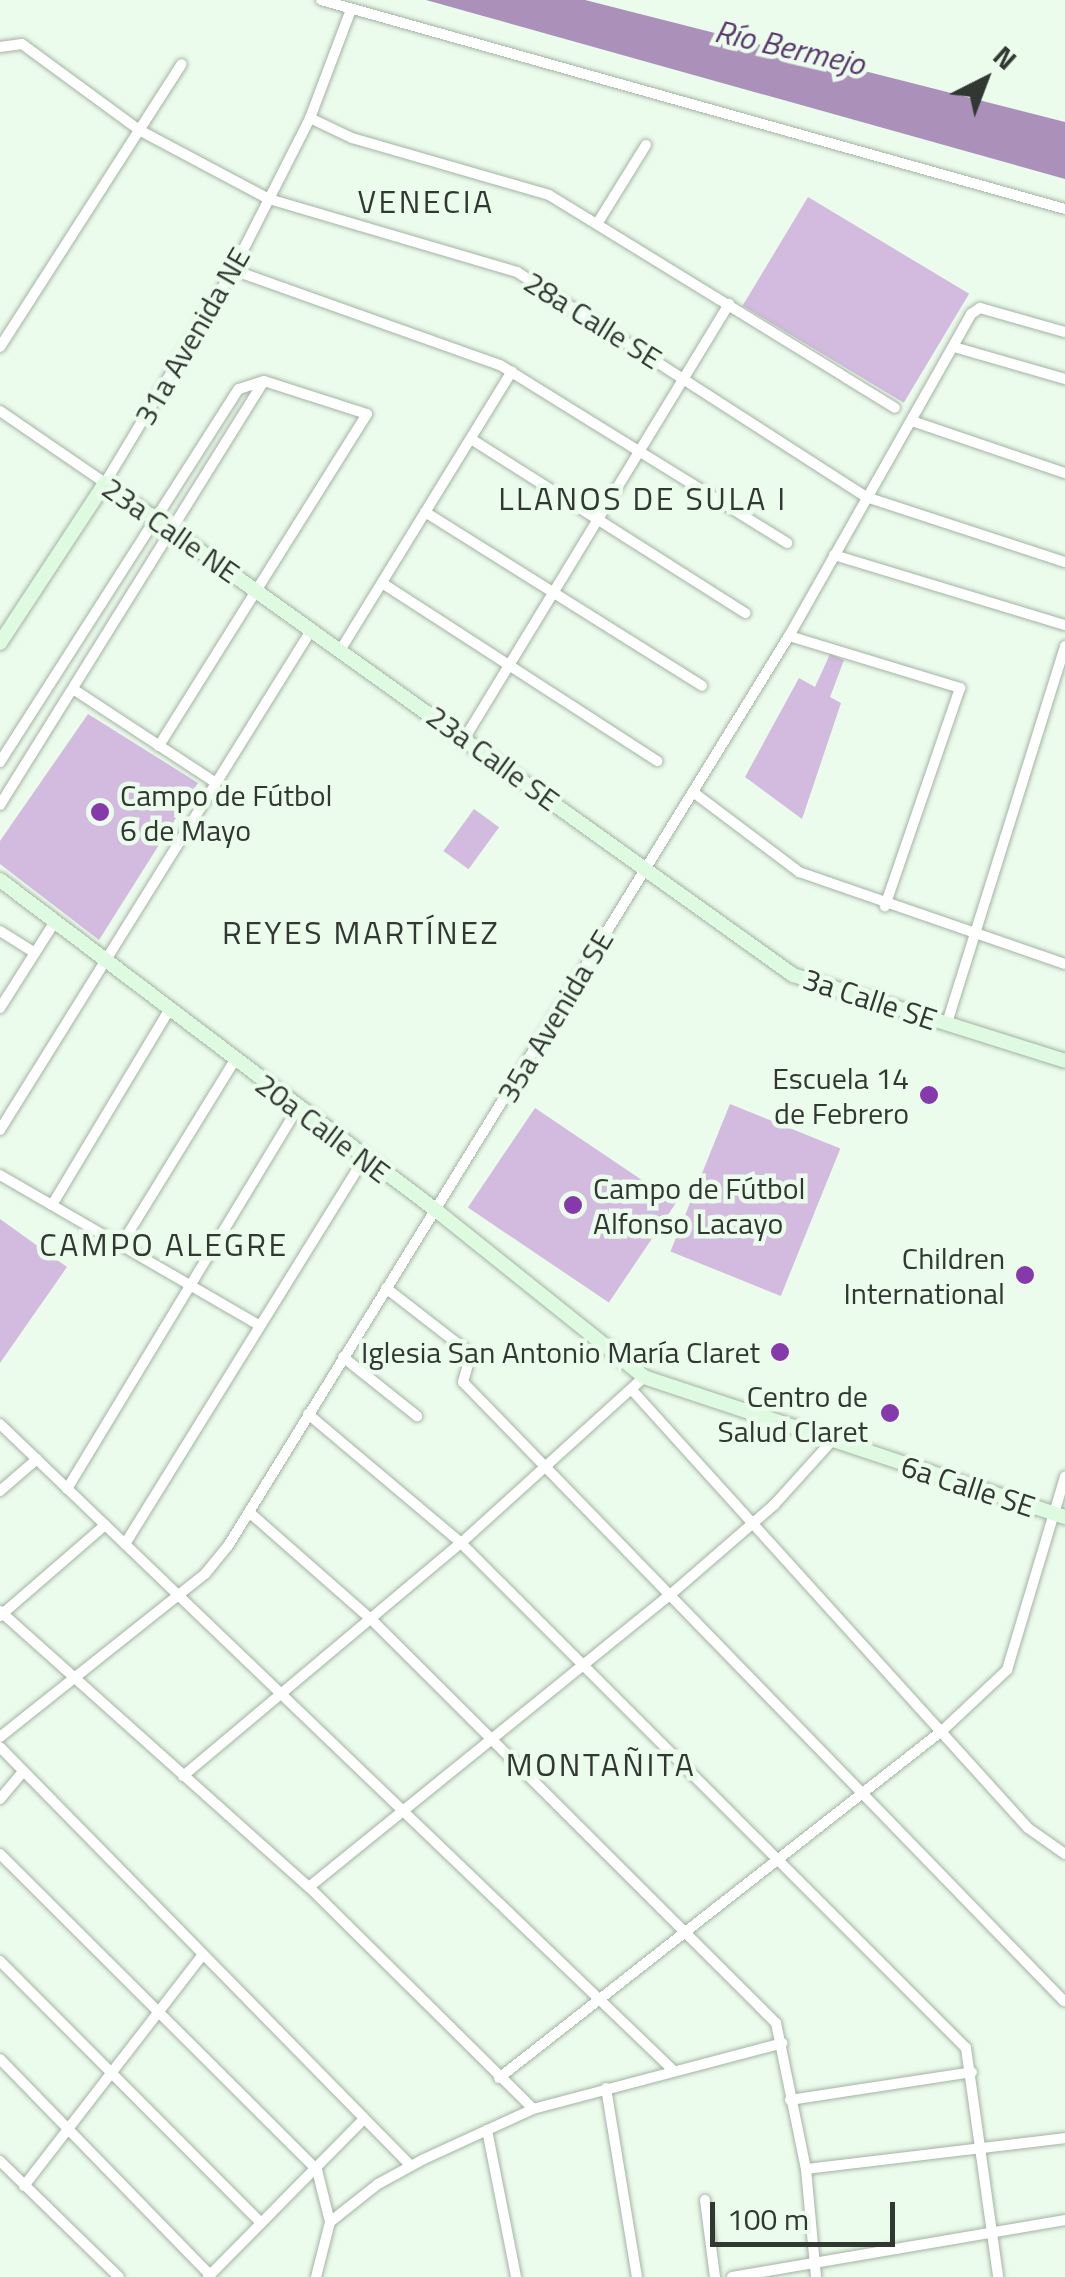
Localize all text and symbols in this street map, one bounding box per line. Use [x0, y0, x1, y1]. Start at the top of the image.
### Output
water label: Río Bermejo [711, 11, 869, 83]
north arrow [935, 30, 1035, 130]
text: N [984, 35, 1027, 80]
district label: VENECIA [357, 182, 495, 220]
street label: 31a Avenida NE [127, 241, 257, 431]
street label: 28a Calle SE [518, 264, 668, 376]
street label: 23a Calle NE [96, 470, 246, 590]
district label: LLANOS DE SULA I [498, 479, 788, 517]
street label: 23a Calle SE [420, 698, 566, 818]
place label: Campo de Fútbol 6 de Mayo [120, 777, 333, 848]
marker: Campo de Fútbol 6 de Mayo [89, 801, 111, 823]
district label: REYES MARTÍNEZ [222, 913, 500, 951]
street label: 35a Avenida SE [489, 923, 621, 1109]
street label: 3a Calle SE [799, 961, 941, 1037]
place label: Escuela 14 de Febrero [772, 1060, 909, 1130]
street label: 20a Calle NE [249, 1066, 397, 1190]
marker: Escuela 14 de Febrero [918, 1084, 940, 1106]
place label: Campo de Fútbol Alfonso Lacayo [593, 1170, 806, 1240]
marker: Campo de Fútbol Alfonso Lacayo [562, 1194, 584, 1216]
district label: CAMPO ALEGRE [39, 1225, 289, 1263]
place label: Children International [843, 1240, 1005, 1310]
marker: Children International [1014, 1264, 1036, 1286]
place label: Iglesia San Antonio María Claret [361, 1334, 760, 1370]
marker: Iglesia San Antonio María Claret [769, 1341, 791, 1363]
place label: Centro de Salud Claret [717, 1378, 868, 1448]
marker: Centro de Salud Claret [877, 1400, 903, 1426]
street label: 6a Calle SE [897, 1448, 1039, 1524]
district label: MONTAÑITA [506, 1745, 696, 1783]
scale bar [715, 2182, 900, 2244]
text: 100 m [727, 2196, 809, 2242]

